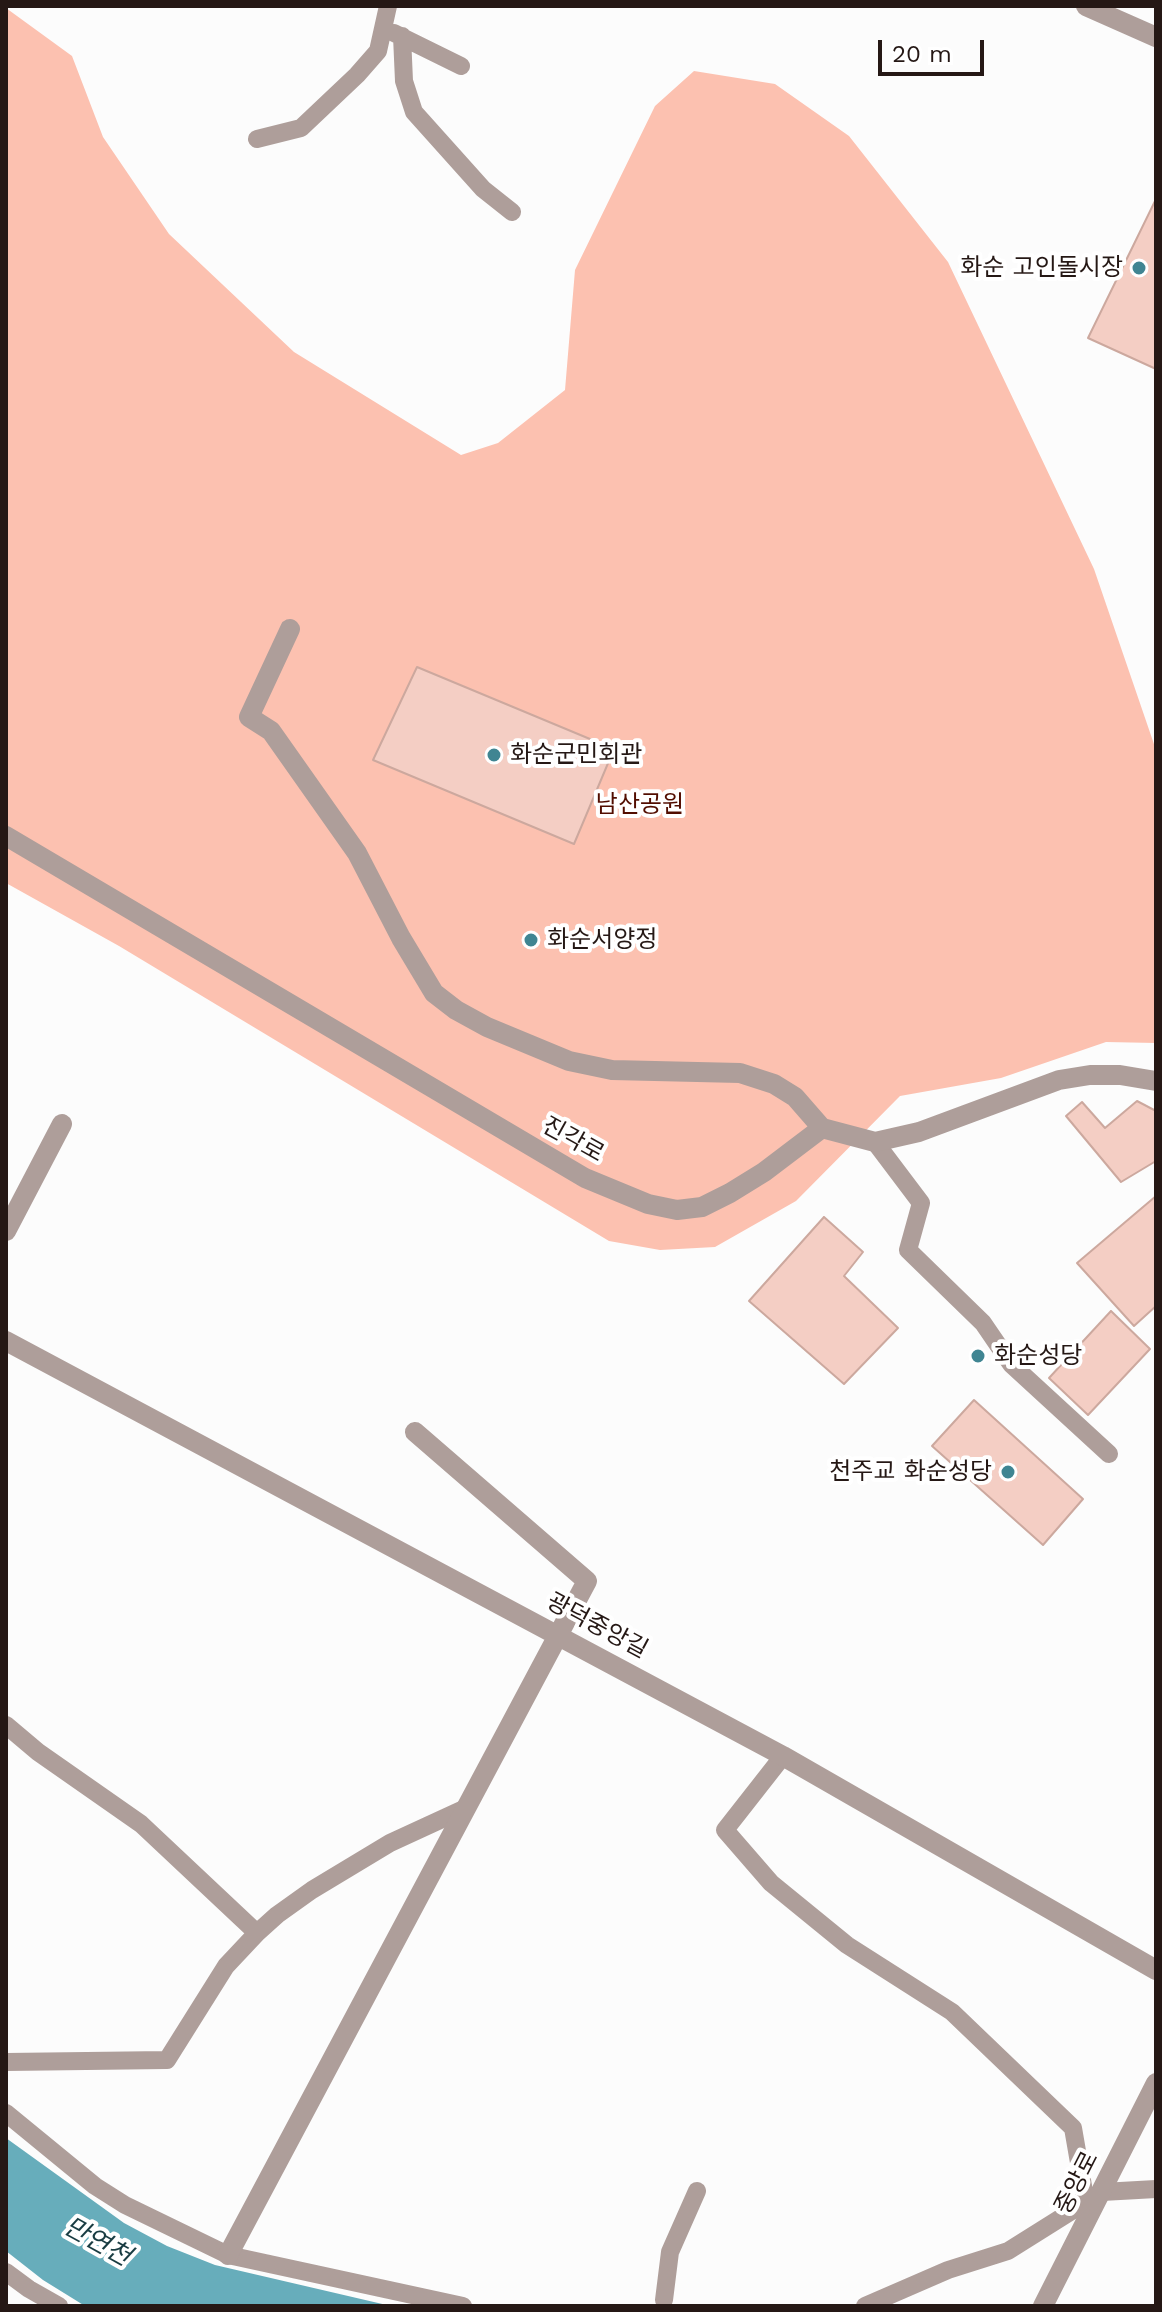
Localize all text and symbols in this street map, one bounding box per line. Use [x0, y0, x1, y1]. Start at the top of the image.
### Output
scale bar [882, 24, 988, 74]
text: 20 m [892, 40, 952, 68]
place label: 화순 고인돌시장 [960, 254, 1123, 282]
marker: 화순 고인돌시장 [1130, 259, 1148, 277]
place label: 화순군민회관 [510, 741, 642, 769]
marker: 화순군민회관 [485, 746, 503, 764]
park label: 남산공원 [596, 791, 684, 819]
place label: 화순서양정 [547, 926, 657, 954]
marker: 화순서양정 [522, 931, 540, 949]
street label: 진각로 [537, 1111, 609, 1169]
place label: 화순성당 [994, 1342, 1082, 1370]
marker: 화순성당 [969, 1347, 987, 1365]
place label: 천주교 화순성당 [829, 1458, 992, 1486]
marker: 천주교 화순성당 [999, 1463, 1017, 1481]
street label: 광덕중앙길 [542, 1587, 652, 1665]
street label: 중앙로 [1049, 2147, 1105, 2219]
water label: 만연천 [58, 2211, 136, 2273]

